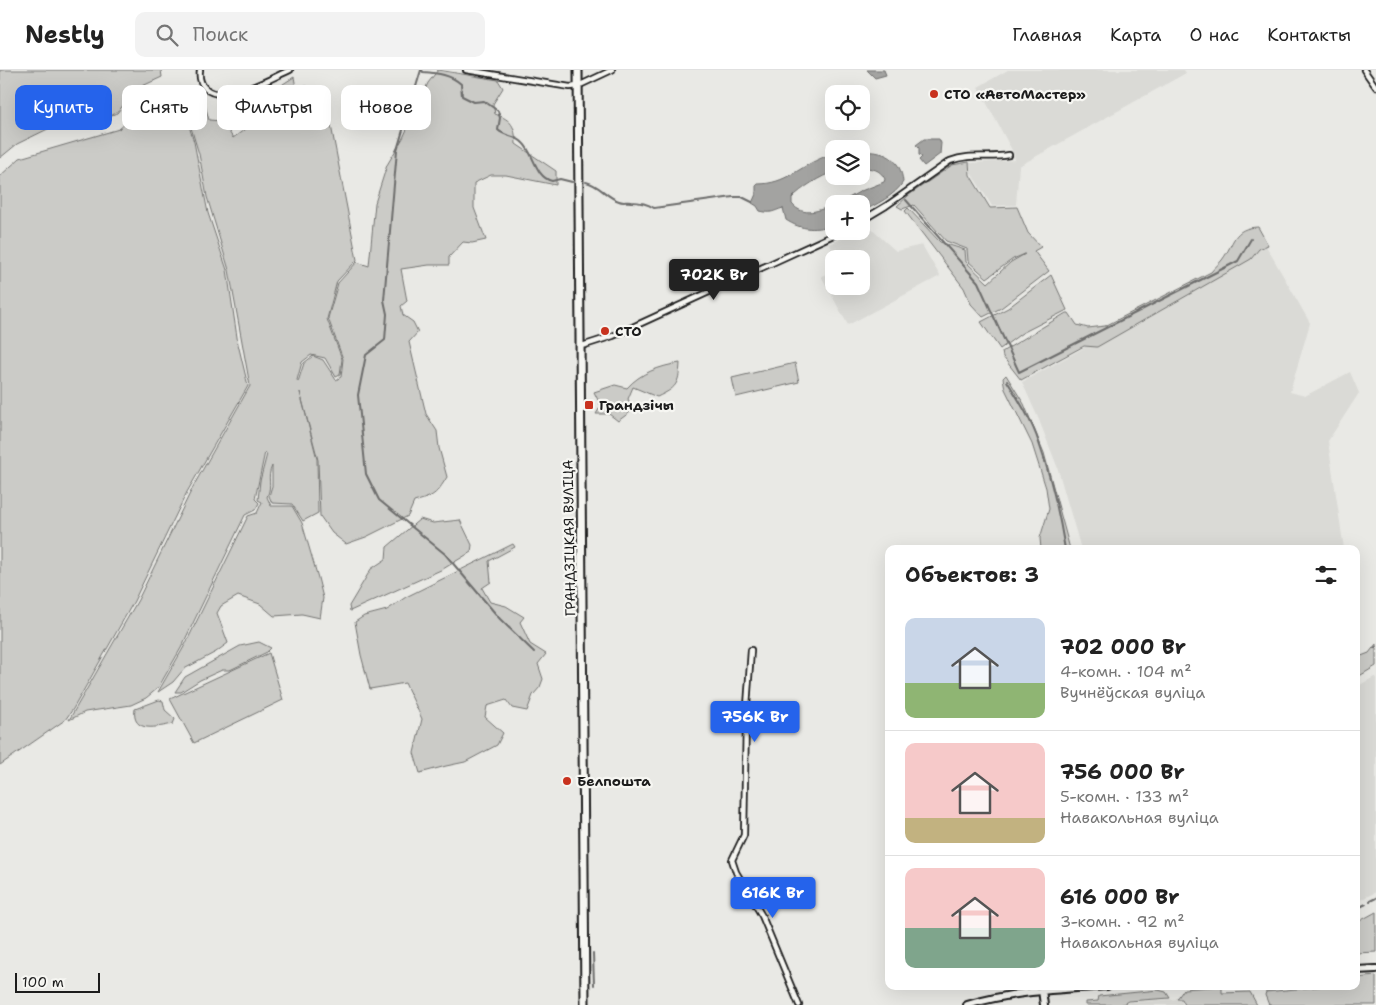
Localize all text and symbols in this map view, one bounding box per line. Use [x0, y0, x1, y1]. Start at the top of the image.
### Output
search box [135, 12, 485, 57]
text: Nestly [25, 19, 105, 51]
icon: search [153, 21, 181, 49]
text: Поиск [193, 22, 248, 47]
text: Главная [1012, 23, 1082, 47]
text: Карта [1110, 23, 1162, 47]
text: О нас [1190, 23, 1239, 47]
text: Контакты [1267, 23, 1351, 47]
chip: Купить [15, 85, 112, 130]
chip: Снять [122, 85, 207, 130]
chip: Фильтры [217, 85, 331, 130]
chip: Новое [341, 85, 431, 130]
map controls [825, 85, 870, 295]
button: locate [825, 85, 870, 130]
place label: СТО «АвтоМастер» [944, 85, 1086, 103]
marker: СТО «АвтоМастер» [928, 88, 940, 100]
button: layers [825, 140, 870, 185]
button: + [825, 195, 870, 240]
button: − [825, 250, 870, 295]
pin: 702K Br [668, 258, 760, 301]
text: 702K Br [680, 264, 748, 285]
place label: СТО [615, 322, 642, 340]
marker: СТО [599, 325, 611, 337]
place label: Грандзічы [599, 396, 674, 414]
marker: Грандзічы [583, 399, 595, 411]
street label: ГРАНДЗІЦКАЯ ВУЛІЦА [559, 459, 579, 617]
text: Объектов: 3 [905, 561, 1039, 589]
icon: filters [1312, 561, 1340, 589]
text: 702 000 Br [1060, 633, 1186, 661]
icon: home [945, 638, 1005, 698]
text: 4-комн. · 104 m² [1060, 661, 1192, 682]
text: Вучнёўская вуліца [1060, 682, 1205, 703]
pin: 756K Br [709, 700, 801, 743]
text: 756K Br [722, 706, 788, 727]
text: 756 000 Br [1060, 758, 1185, 786]
icon: home [945, 763, 1005, 823]
place label: Белпошта [577, 772, 651, 790]
marker: Белпошта [561, 775, 573, 787]
text: 5-комн. · 133 m² [1060, 786, 1189, 807]
text: Навакольная вуліца [1060, 807, 1219, 828]
pin: 616K Br [727, 876, 819, 919]
text: 616K Br [742, 882, 804, 903]
text: 616 000 Br [1060, 883, 1180, 911]
icon: home [945, 888, 1005, 948]
text: 3-комн. · 92 m² [1060, 911, 1185, 932]
text: Навакольная вуліца [1060, 932, 1219, 953]
scale bar [15, 970, 100, 993]
text: 100 m [22, 973, 64, 991]

